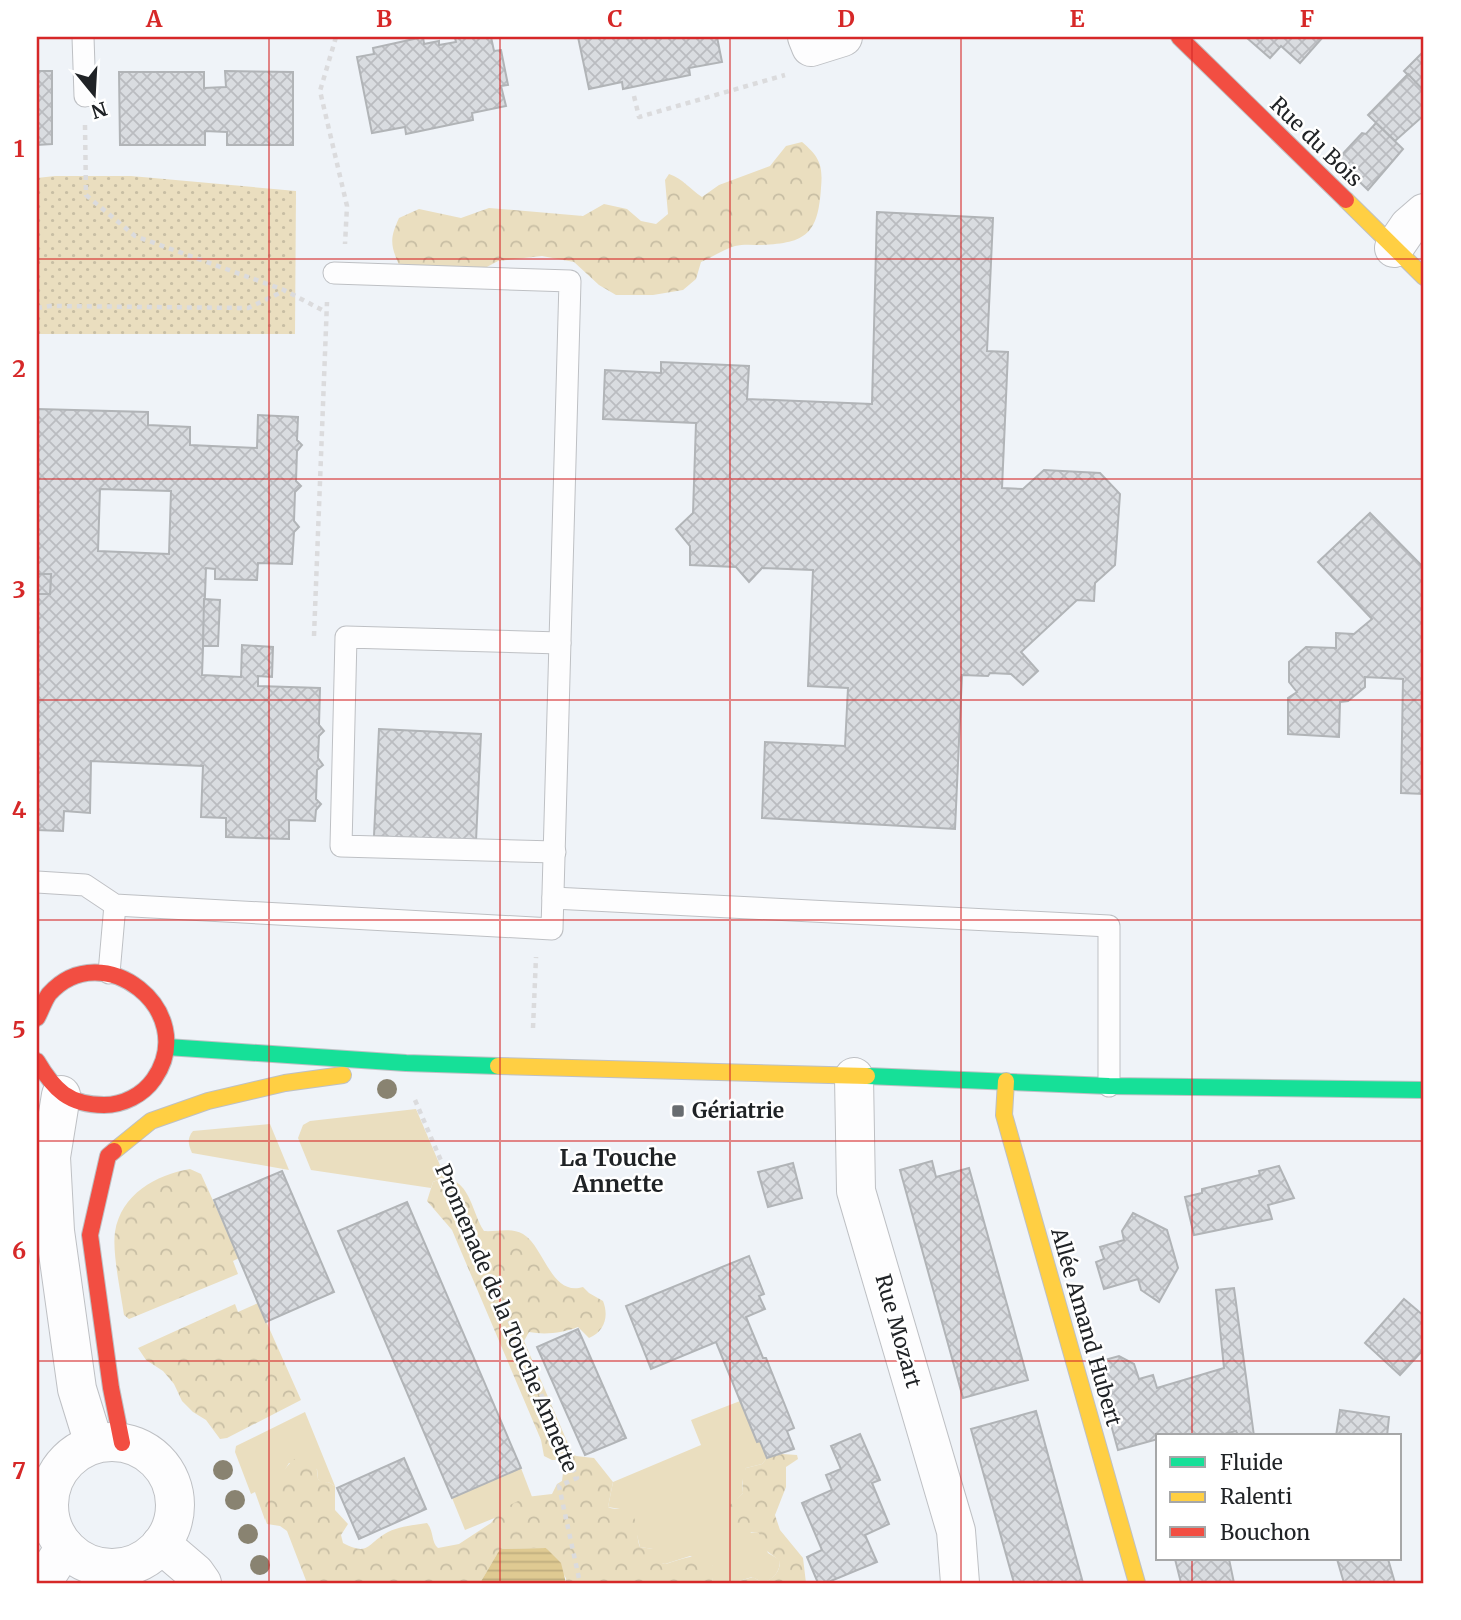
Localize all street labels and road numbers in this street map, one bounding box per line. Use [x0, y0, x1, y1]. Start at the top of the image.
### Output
street label: Rue du Bois [1265, 91, 1368, 192]
street label: Promenade de la Touche Annette [429, 1160, 584, 1476]
street label: Allée Amand Hubert [1045, 1224, 1128, 1429]
street label: Rue Mozart [869, 1271, 928, 1391]

